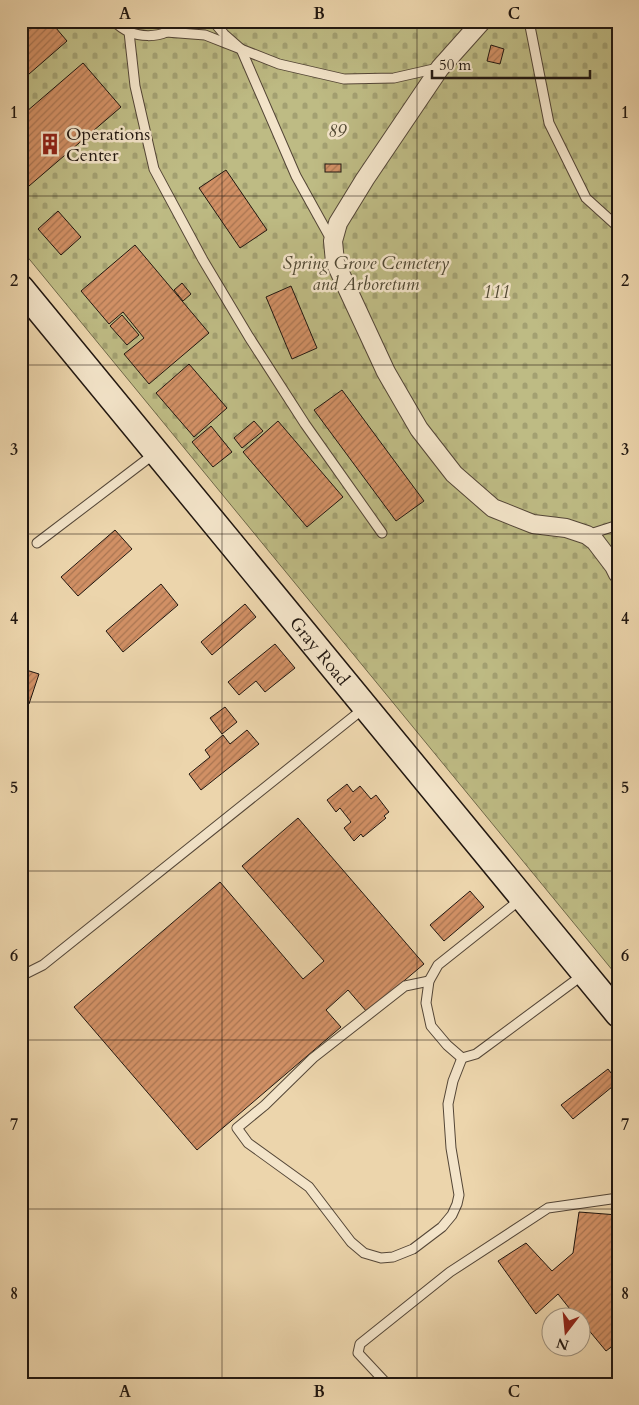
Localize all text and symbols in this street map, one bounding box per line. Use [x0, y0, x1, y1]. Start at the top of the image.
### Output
text: A [119, 3, 131, 25]
text: B [313, 3, 325, 25]
text: C [508, 3, 520, 25]
scale bar [432, 48, 589, 80]
text: 50 m [439, 55, 471, 75]
text: 1 [10, 102, 18, 124]
text: 1 [621, 102, 629, 124]
park label: 89 [328, 119, 347, 144]
place label: Operations Center [66, 122, 150, 168]
building icon: Operations Center [37, 131, 63, 157]
park label: Spring Grove Cemetery and Arboretum [283, 251, 449, 297]
text: 2 [10, 270, 18, 292]
text: 2 [621, 270, 629, 292]
park label: 111 [482, 280, 510, 305]
text: 3 [10, 439, 18, 461]
text: 3 [621, 439, 629, 461]
text: 4 [10, 608, 18, 630]
text: 4 [621, 608, 629, 630]
street label: Gray Road [284, 611, 356, 691]
text: 5 [10, 777, 18, 799]
text: 5 [621, 777, 629, 799]
text: 6 [10, 945, 18, 967]
text: 6 [621, 945, 629, 967]
text: 7 [10, 1114, 18, 1136]
text: 7 [621, 1114, 629, 1136]
text: 8 [10, 1283, 18, 1305]
text: 8 [621, 1283, 629, 1305]
north arrow [542, 1308, 592, 1358]
text: N [554, 1333, 571, 1355]
text: A [119, 1381, 131, 1403]
text: B [313, 1381, 325, 1403]
text: C [508, 1381, 520, 1403]

